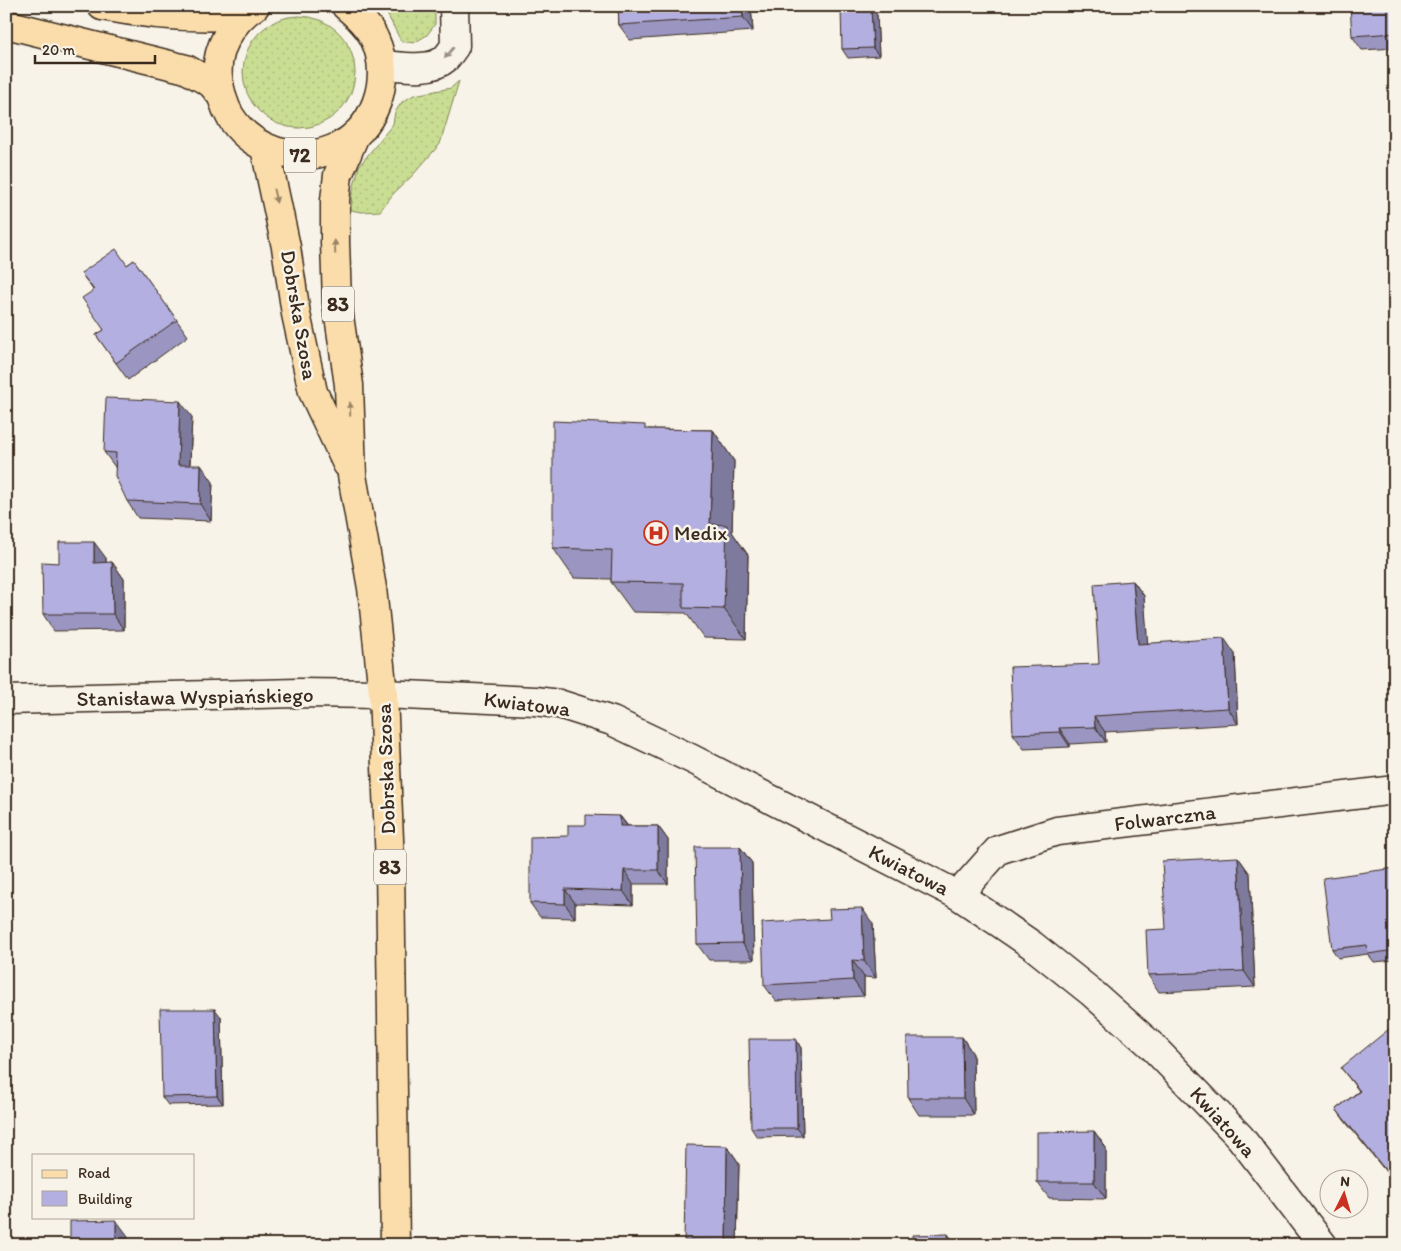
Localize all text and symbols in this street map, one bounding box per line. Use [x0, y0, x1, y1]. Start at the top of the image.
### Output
scale bar [35, 32, 155, 64]
text: 20 m [42, 41, 76, 59]
one-way arrow [444, 46, 455, 59]
road number: 72 [284, 138, 316, 172]
one-way arrow [271, 188, 279, 203]
one-way arrow [331, 239, 339, 255]
street label: Dobrska Szosa [276, 248, 323, 382]
road number: 83 [322, 286, 354, 322]
one-way arrow [346, 401, 354, 417]
hospital icon: Medix [643, 520, 669, 546]
place label: Medix [674, 520, 727, 545]
street label: Stanisława Wyspiańskiego [76, 682, 314, 711]
street label: Kwiatowa [482, 686, 572, 721]
street label: Dobrska Szosa [371, 703, 400, 835]
street label: Folwarczna [1113, 799, 1217, 836]
street label: Kwiatowa [865, 839, 954, 900]
road number: 83 [374, 850, 406, 884]
street label: Kwiatowa [1185, 1081, 1262, 1162]
legend [32, 1154, 195, 1218]
text: Road [78, 1164, 111, 1182]
north arrow [1318, 1168, 1368, 1218]
text: N [1340, 1173, 1351, 1190]
text: Building [78, 1190, 132, 1208]

